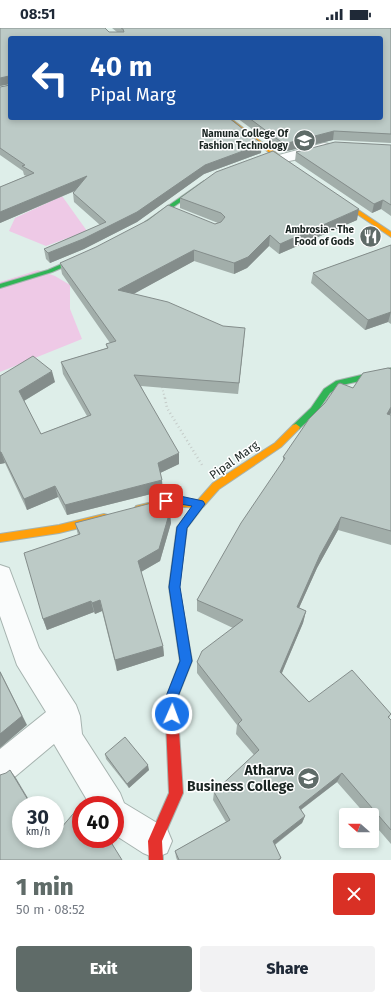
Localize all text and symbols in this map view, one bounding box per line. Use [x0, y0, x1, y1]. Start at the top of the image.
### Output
text: 08:51 [20, 5, 55, 23]
text: 40 m [90, 50, 153, 83]
icon: left [24, 52, 76, 104]
text: Pipal Marg [90, 84, 176, 106]
school or university icon: Namuna College Of Fashion Technology [291, 127, 317, 153]
place label: Namuna College Of Fashion Technology [199, 128, 289, 152]
restaurant icon: Ambrosia - The Food of Gods [357, 223, 383, 249]
place label: Ambrosia - The Food of Gods [285, 224, 354, 248]
street label: Pipal Marg [207, 437, 262, 482]
pin [149, 484, 183, 518]
icon: arrive [155, 490, 177, 512]
position arrow [151, 693, 193, 735]
place label: Atharva Business College [187, 762, 294, 795]
school or university icon: Atharva Business College [296, 765, 322, 791]
speed limit sign: 40 [72, 796, 124, 848]
text: 30 [27, 805, 49, 829]
north arrow [339, 808, 379, 848]
map controls [339, 808, 379, 848]
text: km/h [26, 826, 50, 838]
text: 1 min [16, 873, 74, 901]
button: close [333, 873, 375, 915]
text: 50 m · 08:52 [16, 902, 85, 917]
button: Exit [16, 946, 192, 992]
button: Share [200, 946, 375, 992]

